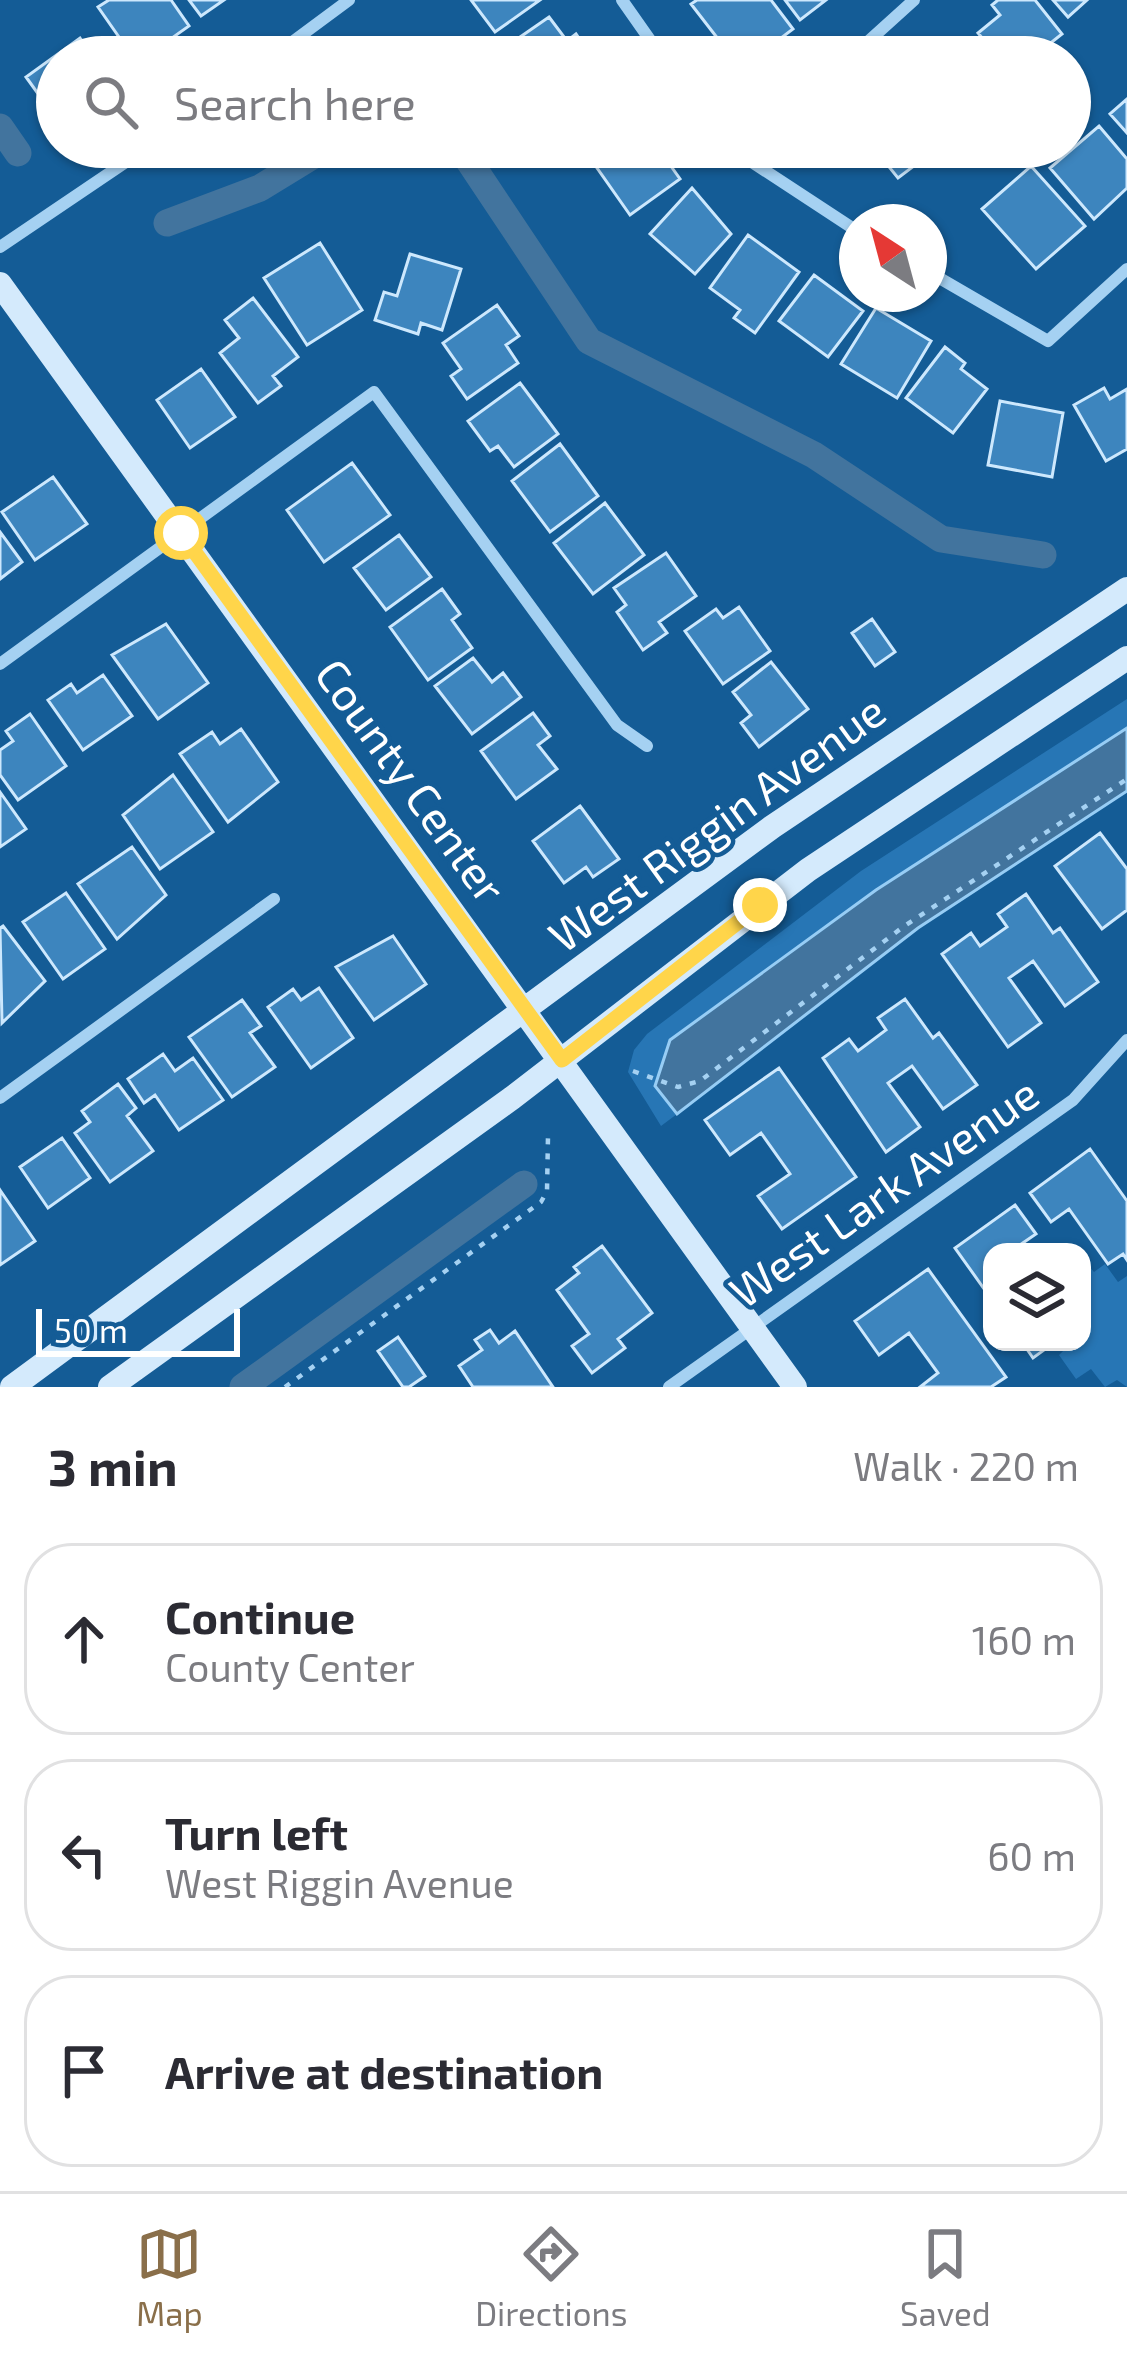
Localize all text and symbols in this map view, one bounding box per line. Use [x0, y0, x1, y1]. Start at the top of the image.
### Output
search box [36, 36, 1091, 168]
icon: search [78, 69, 144, 135]
text: Search here [174, 75, 416, 129]
north arrow [839, 204, 947, 312]
route start [154, 506, 208, 560]
street label: County Center [305, 647, 519, 913]
street label: West Riggin Avenue [537, 682, 895, 962]
route end [733, 878, 787, 932]
street label: West Lark Avenue [718, 1064, 1048, 1318]
map controls [983, 1243, 1091, 1351]
button: layers [983, 1243, 1091, 1351]
scale bar [36, 1303, 240, 1356]
text: 50 m [54, 1310, 128, 1350]
text: 3 min [48, 1435, 178, 1496]
text: Walk · 220 m [853, 1442, 1079, 1489]
text: Continue [165, 1589, 355, 1643]
icon: ahead [51, 1606, 117, 1672]
text: 160 m [972, 1616, 1076, 1663]
text: County Center [165, 1643, 415, 1690]
text: Turn left [165, 1805, 348, 1859]
icon: left [51, 1822, 117, 1888]
text: 60 m [987, 1832, 1076, 1879]
text: West Riggin Avenue [165, 1859, 514, 1906]
icon: arrive [51, 2038, 117, 2104]
text: Arrive at destination [165, 2044, 603, 2098]
tab: Map [136, 2221, 203, 2333]
tab: Directions [475, 2221, 627, 2333]
tab: Saved [900, 2221, 991, 2333]

